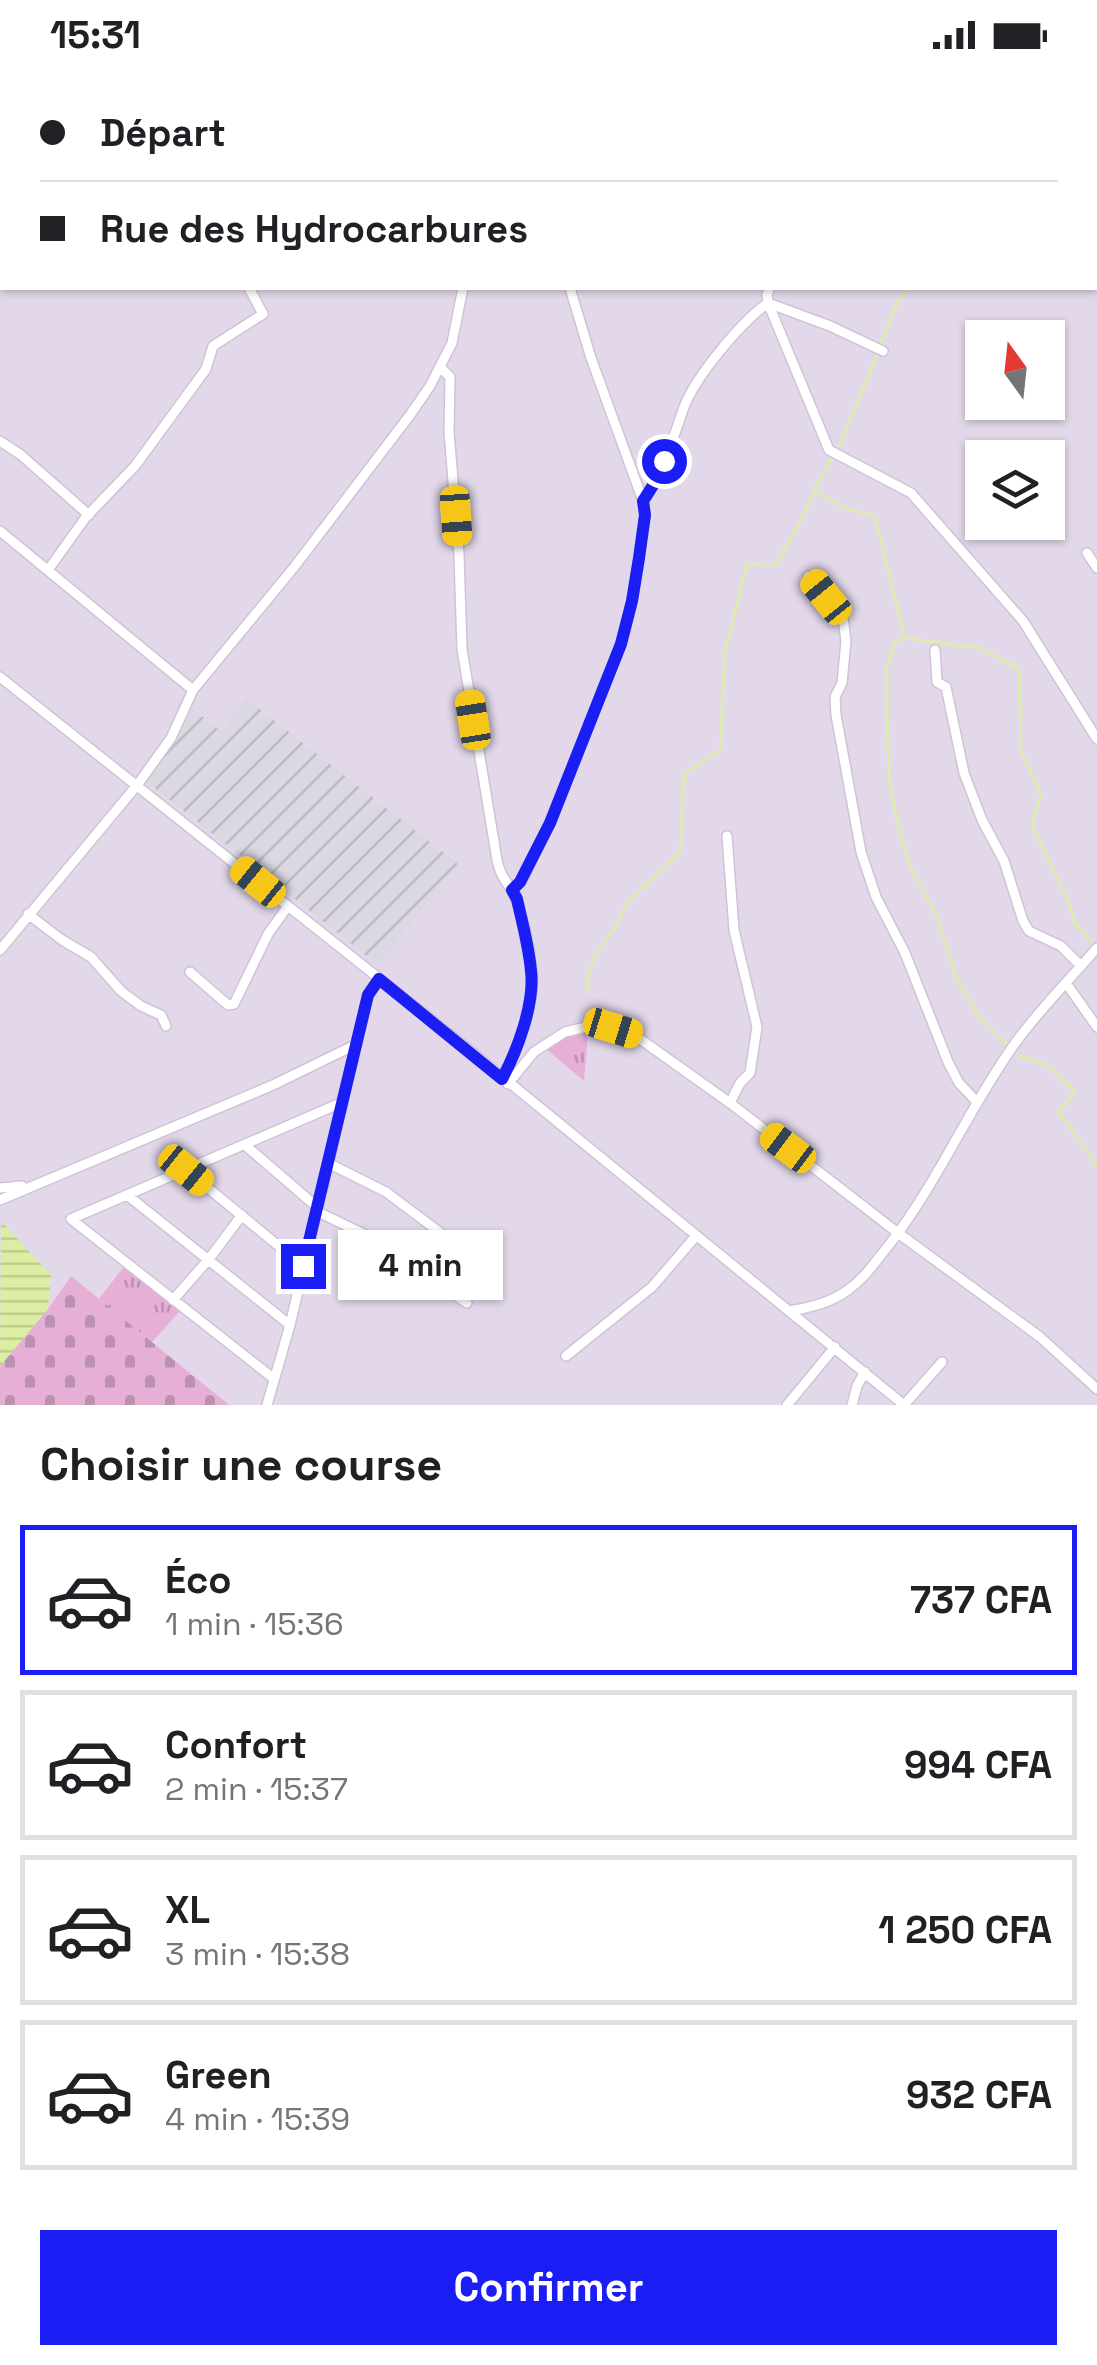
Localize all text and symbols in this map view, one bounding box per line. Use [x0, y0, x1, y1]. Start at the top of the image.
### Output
text: 15:31 [50, 11, 141, 59]
text: Départ [100, 109, 226, 157]
text: Rue des Hydrocarbures [100, 205, 528, 253]
north arrow [965, 320, 1065, 420]
map controls [965, 320, 1065, 540]
route start [642, 439, 687, 484]
button: layers [965, 440, 1065, 540]
car [439, 485, 473, 547]
car [795, 564, 857, 630]
car [453, 688, 493, 752]
car [225, 851, 291, 913]
car [580, 1005, 646, 1051]
car [755, 1118, 821, 1178]
car [153, 1139, 219, 1201]
callout: 4 min [338, 1231, 503, 1301]
route end [281, 1244, 326, 1289]
text: 4 min [378, 1245, 463, 1285]
text: Choisir une course [40, 1436, 442, 1493]
icon: car [45, 1555, 135, 1645]
text: Éco [165, 1556, 232, 1604]
text: 737 CFA [910, 1576, 1052, 1624]
text: 1 min · 15:36 [165, 1604, 344, 1644]
icon: car [45, 1720, 135, 1810]
text: Confort [165, 1721, 307, 1769]
text: 994 CFA [904, 1741, 1052, 1789]
text: 2 min · 15:37 [165, 1769, 348, 1809]
icon: car [45, 1885, 135, 1975]
text: XL [165, 1886, 210, 1934]
text: 1 250 CFA [878, 1906, 1052, 1954]
text: 3 min · 15:38 [165, 1934, 350, 1974]
icon: car [45, 2050, 135, 2140]
text: Green [165, 2051, 272, 2099]
text: 932 CFA [906, 2071, 1052, 2119]
text: 4 min · 15:39 [165, 2099, 350, 2139]
button: Confirmer [40, 2230, 1057, 2345]

